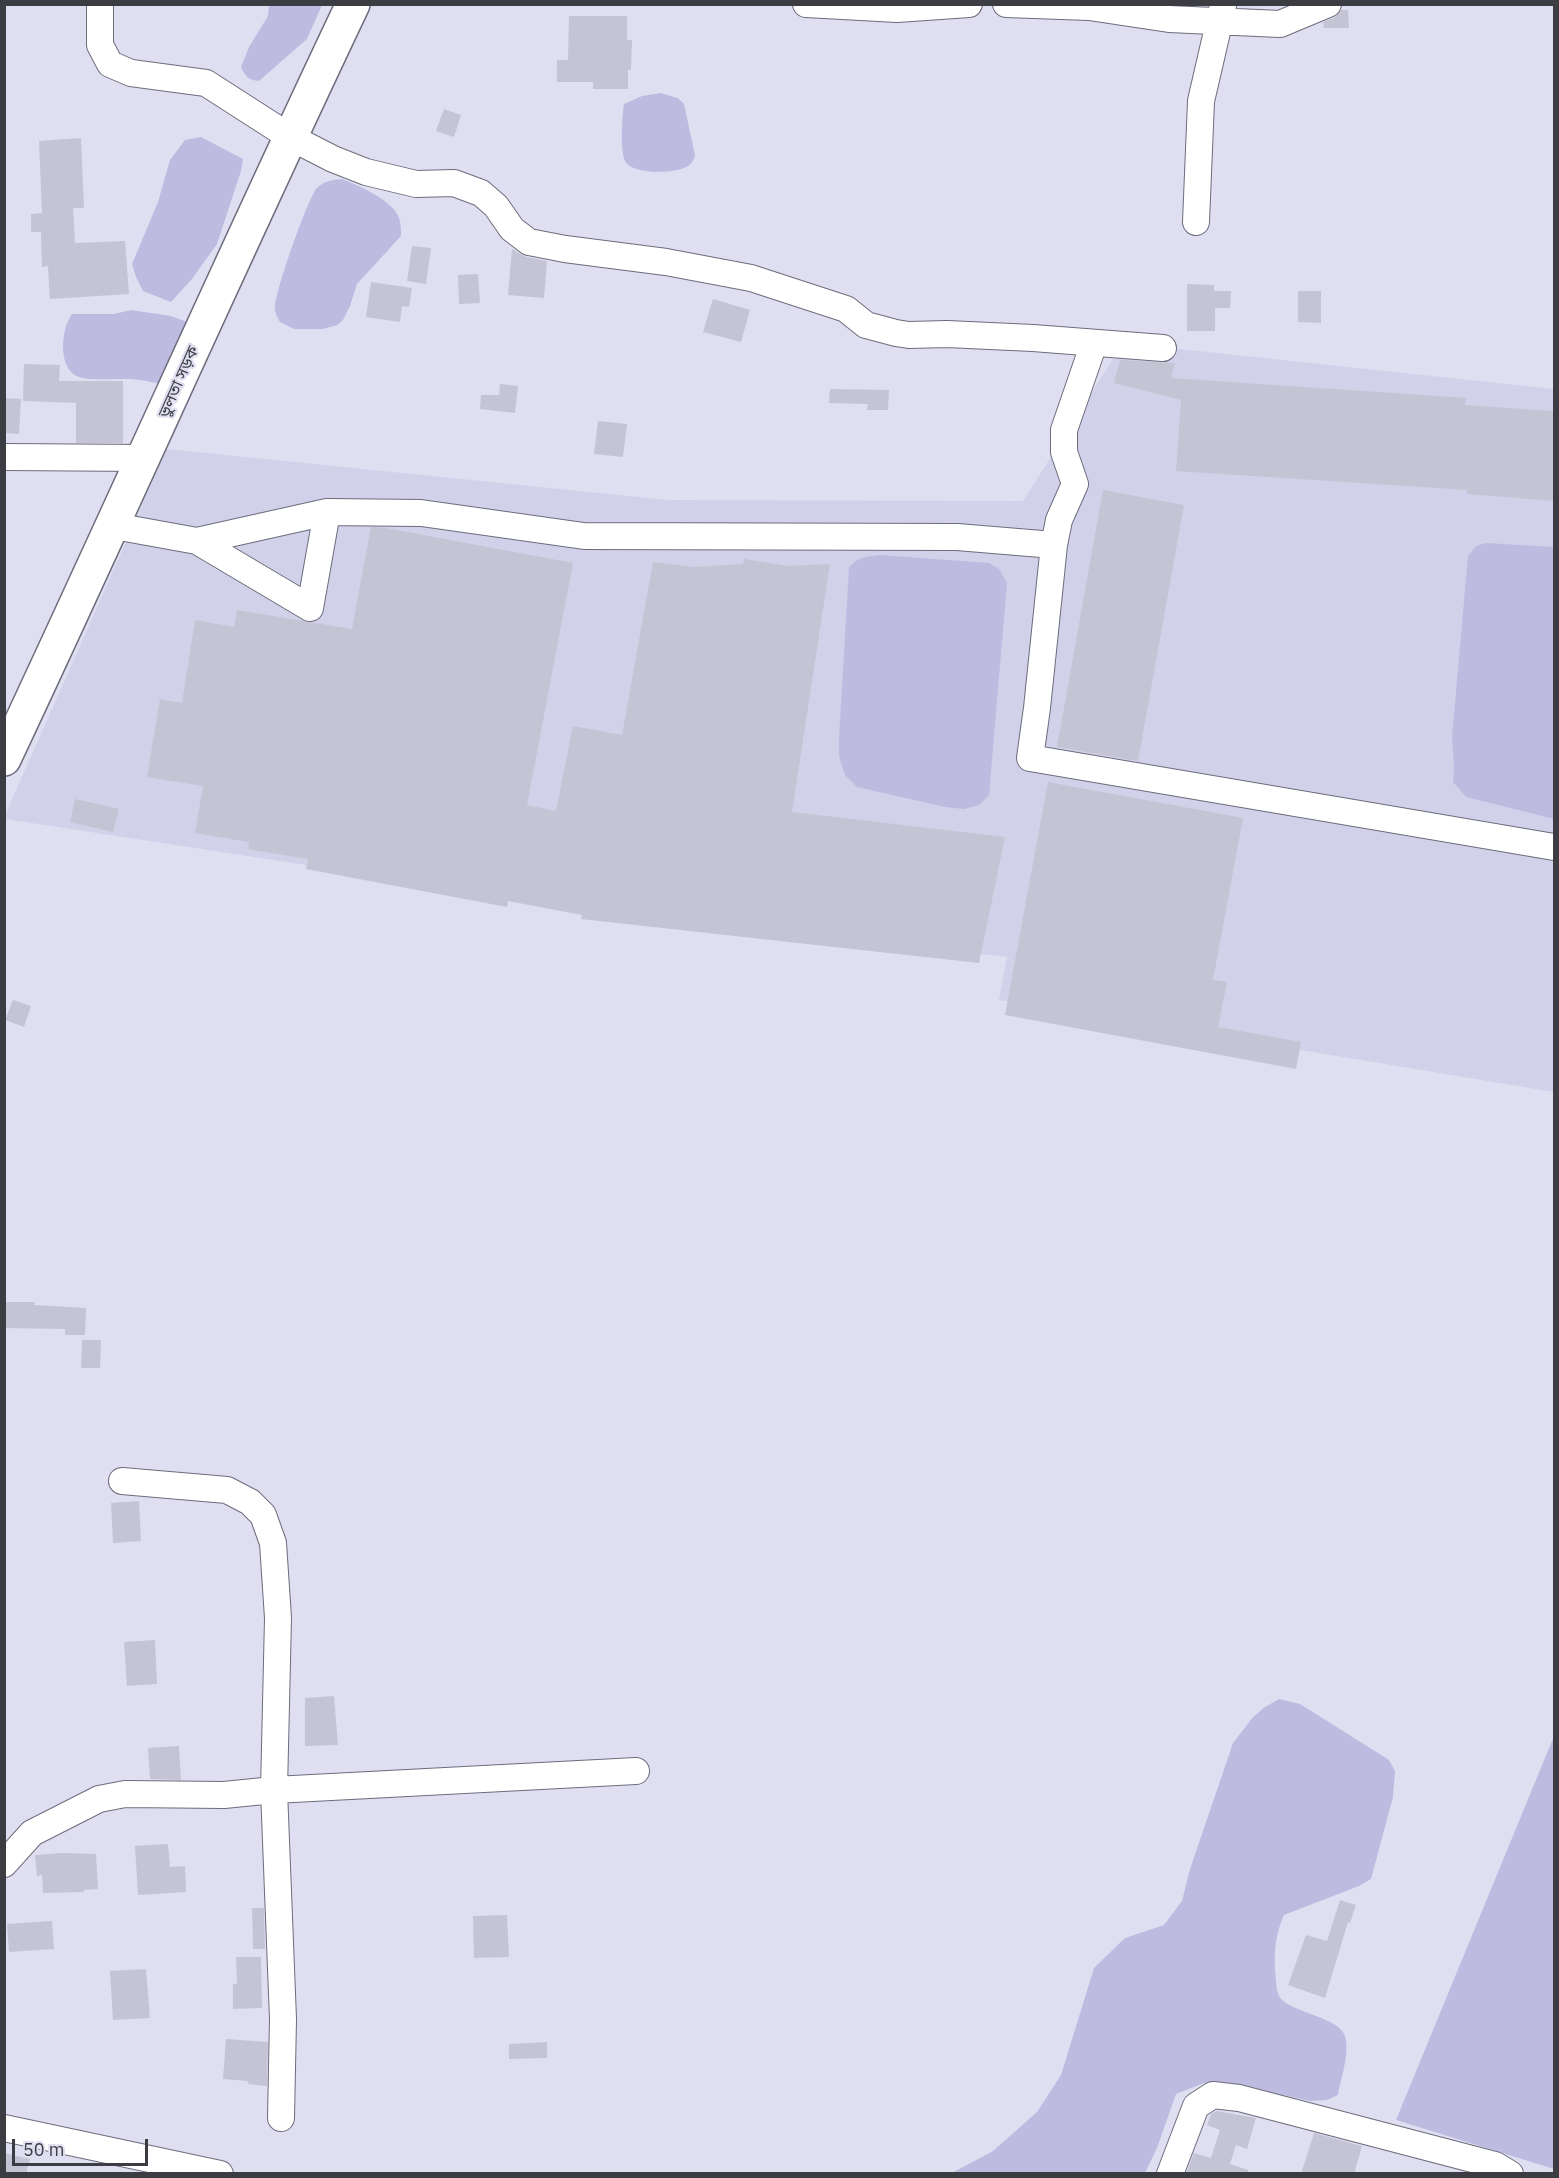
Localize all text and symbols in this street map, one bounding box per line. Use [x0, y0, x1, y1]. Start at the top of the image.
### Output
street label: ভুলতা সড়ক [155, 343, 203, 421]
scale bar [15, 2127, 152, 2165]
text: 50 m [23, 2138, 65, 2161]

